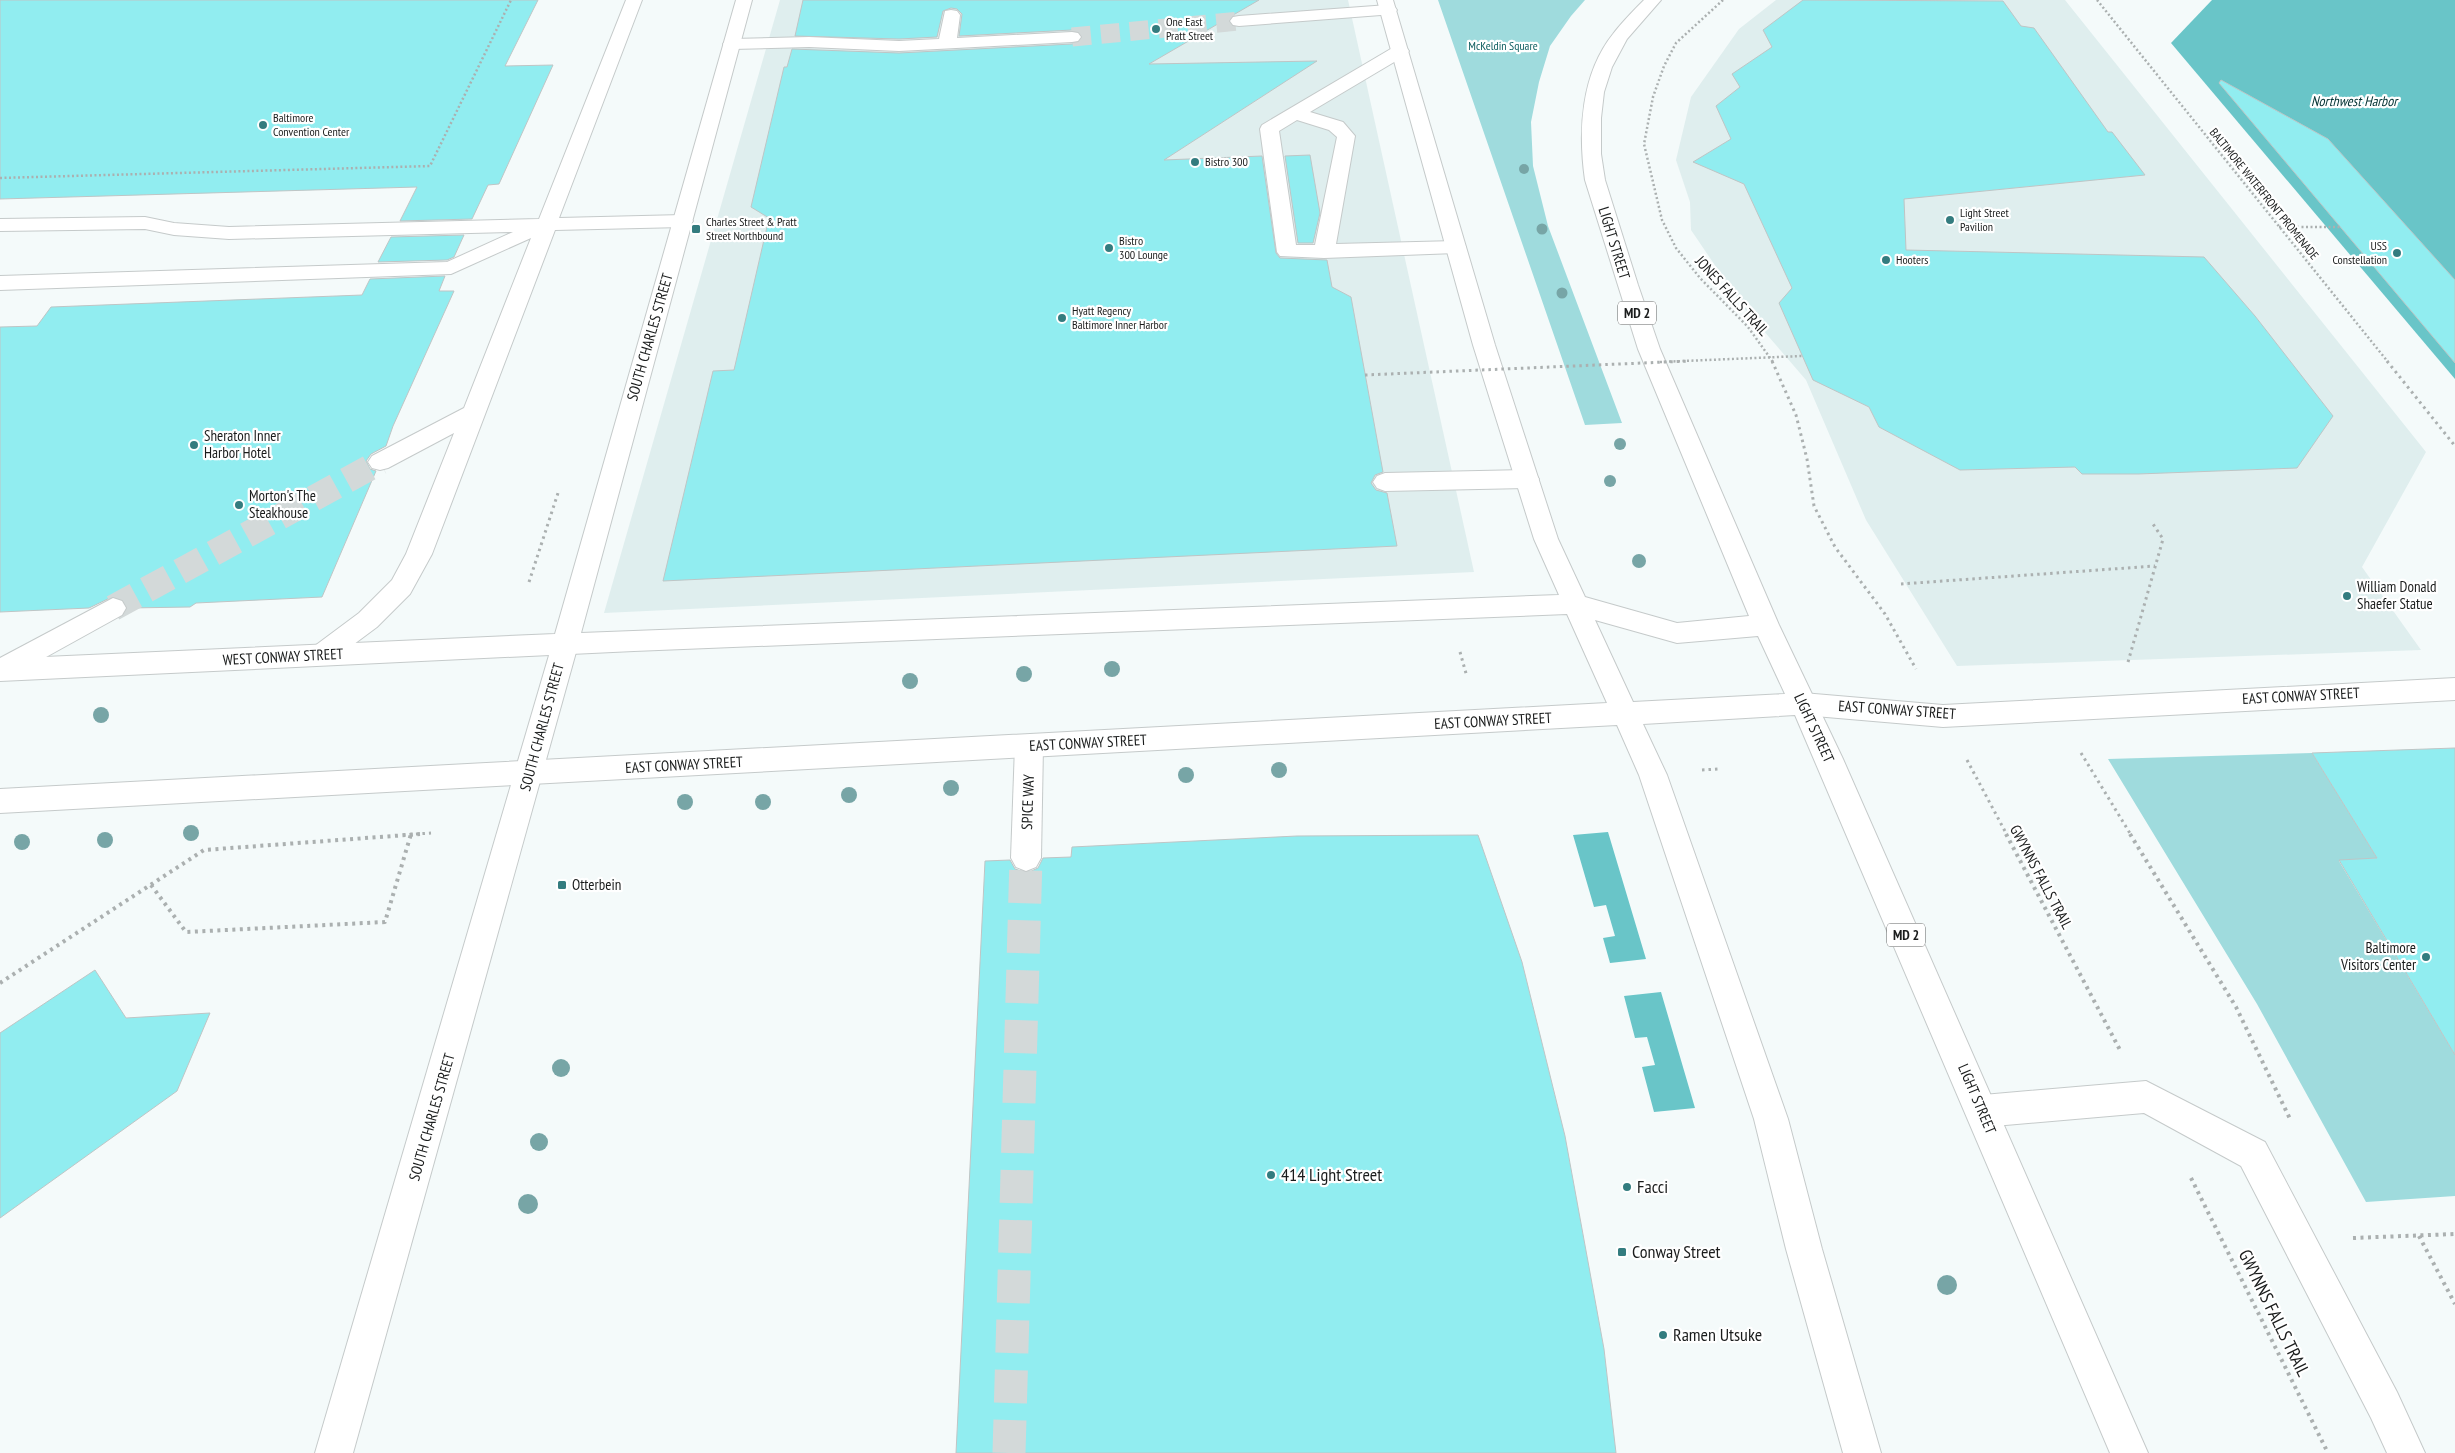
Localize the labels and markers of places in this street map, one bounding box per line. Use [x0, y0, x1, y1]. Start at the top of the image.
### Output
place label: One East Pratt Street [1166, 14, 1214, 43]
marker: One East Pratt Street [1150, 23, 1162, 35]
place label: Baltimore Convention Center [273, 110, 350, 139]
marker: Baltimore Convention Center [257, 119, 269, 131]
place label: Bistro 300 [1205, 154, 1248, 169]
marker: Bistro 300 [1189, 156, 1201, 168]
place label: Light Street Pavilion [1960, 205, 2009, 234]
place label: Charles Street & Pratt Street Northbound [706, 214, 797, 243]
marker: Light Street Pavilion [1944, 214, 1956, 226]
marker: Charles Street & Pratt Street Northbound [690, 223, 702, 235]
place label: Bistro 300 Lounge [1119, 233, 1168, 262]
place label: USS Constellation [2332, 238, 2387, 267]
marker: Bistro 300 Lounge [1103, 242, 1115, 254]
marker: USS Constellation [2391, 247, 2403, 259]
place label: Hooters [1896, 252, 1928, 267]
marker: Hooters [1880, 254, 1892, 266]
place label: Hyatt Regency Baltimore Inner Harbor [1072, 303, 1168, 332]
marker: Hyatt Regency Baltimore Inner Harbor [1056, 312, 1068, 324]
place label: Sheraton Inner Harbor Hotel [204, 426, 281, 462]
marker: Sheraton Inner Harbor Hotel [188, 439, 200, 451]
place label: Morton's The Steakhouse [249, 486, 316, 522]
marker: Morton's The Steakhouse [233, 499, 245, 511]
place label: William Donald Shaefer Statue [2357, 577, 2436, 613]
marker: William Donald Shaefer Statue [2341, 590, 2353, 602]
place label: Otterbein [572, 875, 621, 894]
marker: Otterbein [556, 879, 568, 891]
place label: Baltimore Visitors Center [2340, 938, 2417, 974]
marker: Baltimore Visitors Center [2420, 951, 2432, 963]
place label: 414 Light Street [1281, 1163, 1382, 1186]
marker: 414 Light Street [1265, 1169, 1277, 1181]
place label: Facci [1637, 1175, 1668, 1198]
marker: Facci [1621, 1181, 1633, 1193]
place label: Conway Street [1632, 1240, 1721, 1263]
marker: Conway Street [1616, 1246, 1628, 1258]
place label: Ramen Utsuke [1673, 1323, 1762, 1346]
marker: Ramen Utsuke [1657, 1329, 1669, 1341]

